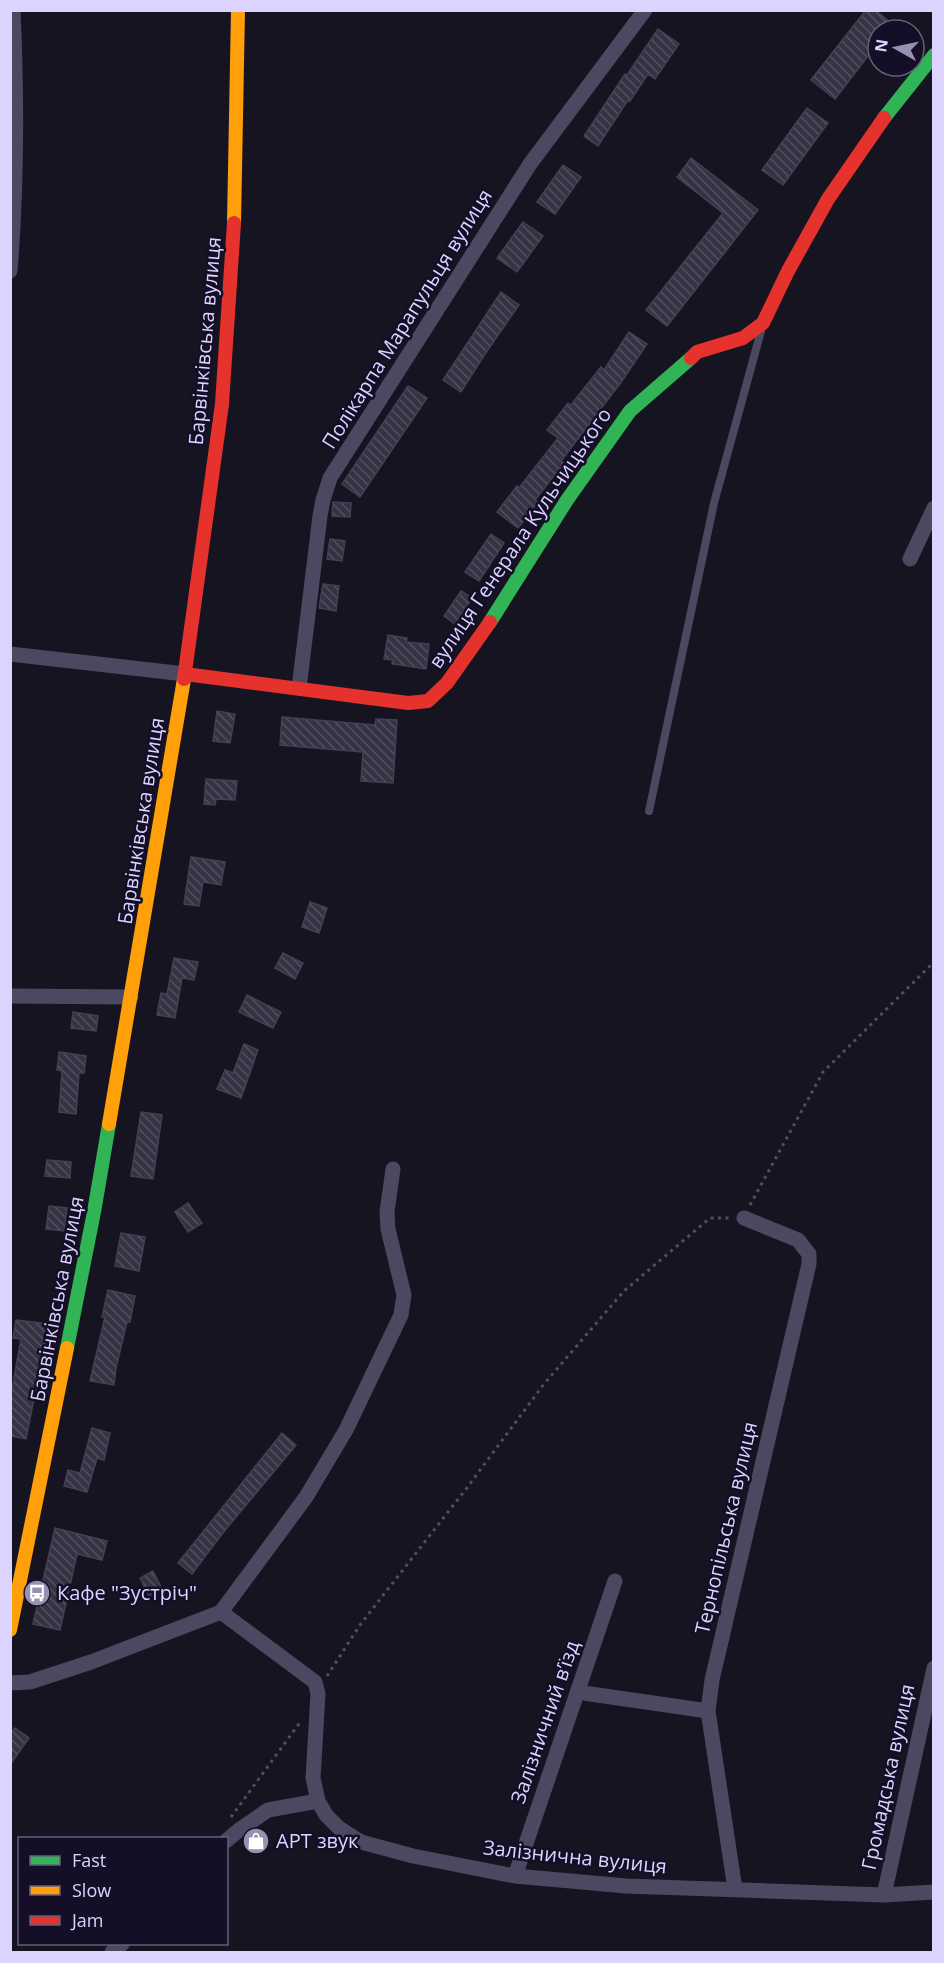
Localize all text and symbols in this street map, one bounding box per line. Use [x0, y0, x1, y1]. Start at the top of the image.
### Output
north arrow [866, 18, 926, 78]
text: N [869, 38, 893, 54]
street label: Полікарпа Марапульця вулиця [315, 184, 498, 454]
street label: Барвінківська вулиця [182, 236, 227, 446]
street label: вулиця Генерала Кульчицького [422, 402, 617, 673]
street label: Барвінківська вулиця [111, 716, 170, 926]
street label: Барвінківська вулиця [23, 1194, 90, 1404]
street label: Тернопільська вулиця [688, 1419, 763, 1637]
bus stop icon: Кафе "Зустріч" [22, 1578, 52, 1608]
place label: Кафе "Зустріч" [57, 1579, 197, 1606]
street label: Залізничний в’їзд [504, 1636, 585, 1807]
street label: Громадська вулиця [855, 1682, 920, 1872]
shop icon: АРТ звук [241, 1826, 271, 1856]
place label: АРТ звук [276, 1827, 359, 1854]
street label: Залізнична вулиця [482, 1833, 668, 1880]
legend [18, 1837, 228, 1945]
text: Fast [72, 1848, 106, 1872]
text: Slow [72, 1878, 111, 1902]
text: Jam [70, 1908, 104, 1932]

